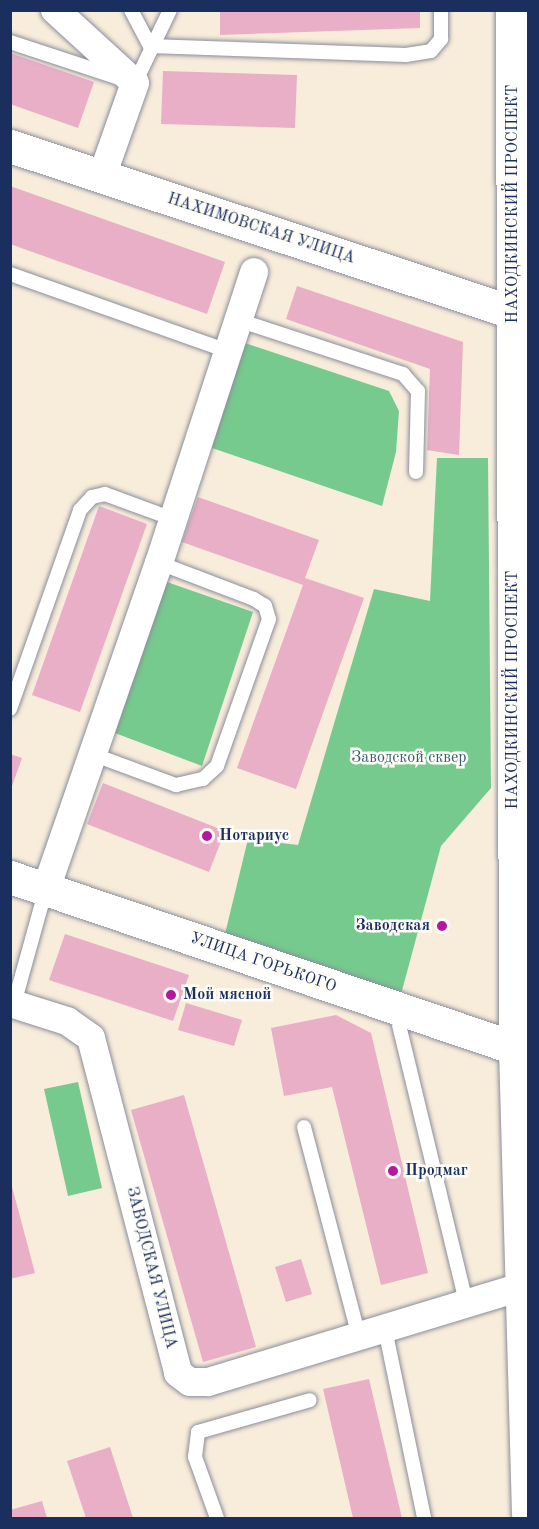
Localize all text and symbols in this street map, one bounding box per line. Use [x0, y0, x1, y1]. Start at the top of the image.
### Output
street label: НАХОДКИНСКИЙ ПРОСПЕКТ [503, 85, 523, 323]
street label: НАХИМОВСКАЯ УЛИЦА [165, 190, 357, 268]
street label: НАХОДКИНСКИЙ ПРОСПЕКТ [503, 571, 523, 809]
park label: Заводской сквер [351, 748, 467, 768]
place label: Нотариус [219, 826, 289, 846]
marker: Нотариус [200, 829, 214, 843]
place label: Заводская [355, 916, 430, 936]
marker: Заводская [435, 919, 449, 933]
street label: УЛИЦА ГОРЬКОГО [187, 929, 339, 997]
place label: Мой мясной [183, 985, 271, 1005]
marker: Мой мясной [164, 988, 178, 1002]
place label: Продмаг [405, 1161, 468, 1181]
marker: Продмаг [386, 1164, 400, 1178]
street label: ЗАВОДСКАЯ УЛИЦА [122, 1185, 180, 1351]

